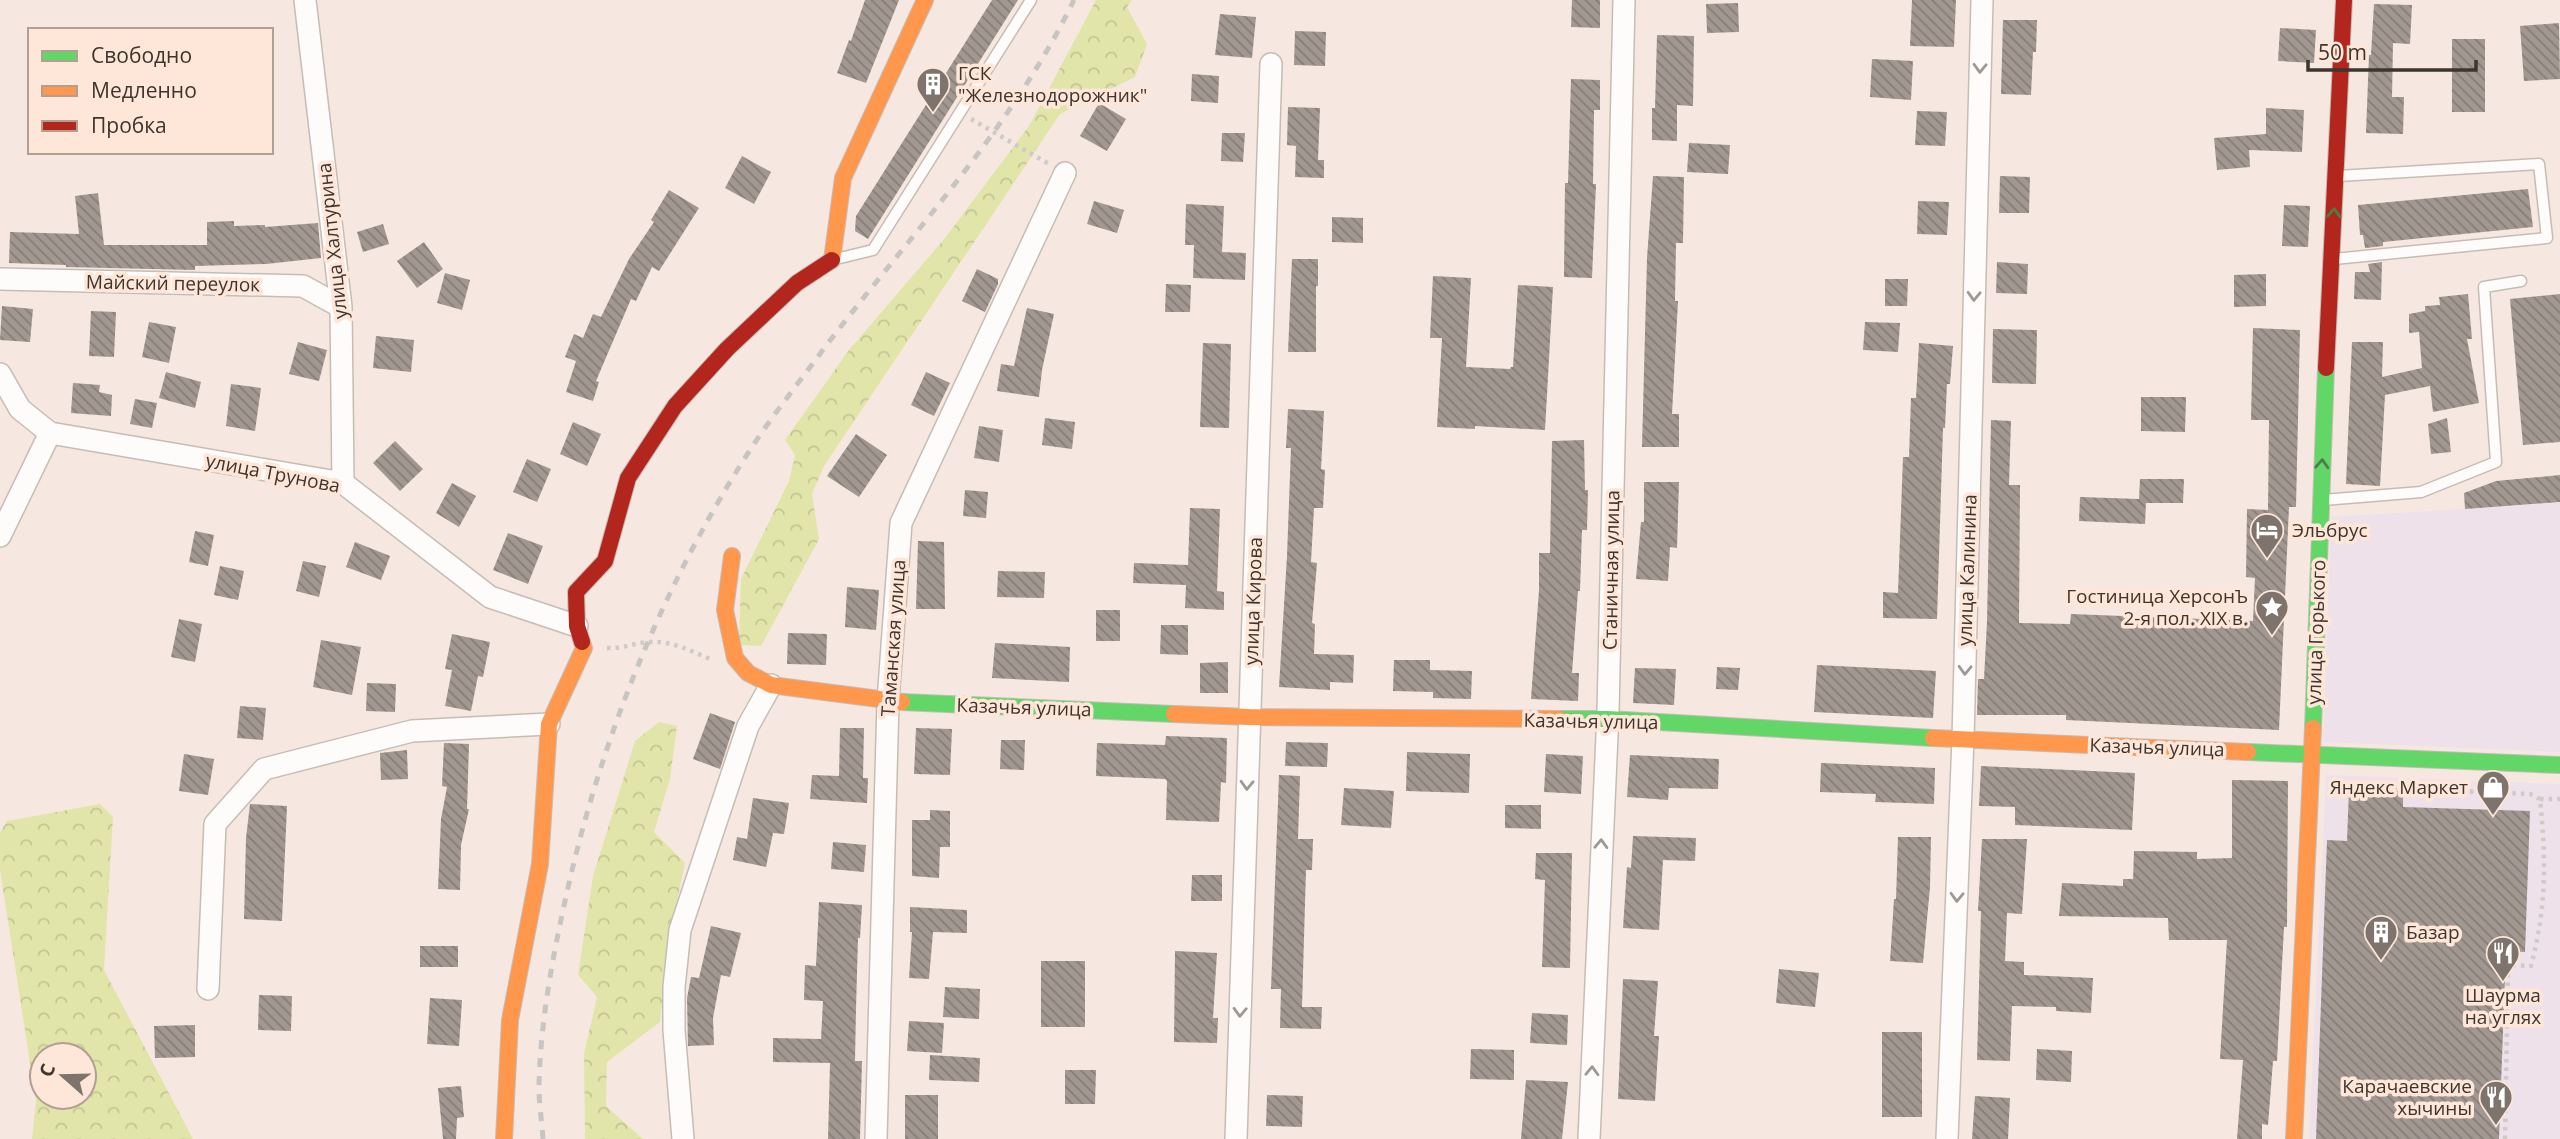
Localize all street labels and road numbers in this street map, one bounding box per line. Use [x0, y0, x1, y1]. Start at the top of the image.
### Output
street label: улица Халтурина [311, 162, 353, 320]
street label: Майский переулок [86, 268, 260, 298]
street label: улица Трунова [204, 447, 342, 499]
street label: Станичная улица [1597, 490, 1625, 650]
street label: улица Калинина [1951, 494, 1983, 646]
street label: улица Кирова [1238, 537, 1268, 665]
street label: Таманская улица [875, 559, 911, 717]
street label: улица Горького [2300, 559, 2332, 705]
street label: Казачья улица [956, 692, 1092, 722]
street label: Казачья улица [1523, 707, 1659, 735]
street label: Казачья улица [2089, 732, 2225, 762]

